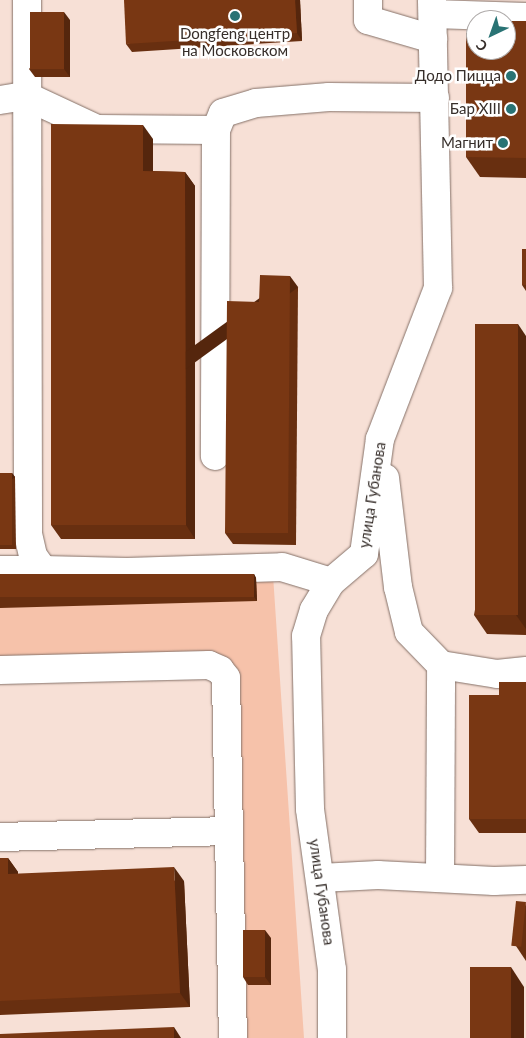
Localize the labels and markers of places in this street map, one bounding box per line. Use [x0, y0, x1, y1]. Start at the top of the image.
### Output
marker: Dongfeng центр на Московском [229, 10, 241, 22]
place label: Dongfeng центр на Московском [180, 24, 290, 59]
place label: Додо Пицца [415, 67, 501, 85]
marker: Додо Пицца [505, 70, 517, 82]
place label: Бар XIII [450, 100, 501, 118]
marker: Бар XIII [505, 103, 517, 115]
place label: Магнит [441, 134, 493, 152]
marker: Магнит [497, 137, 509, 149]

